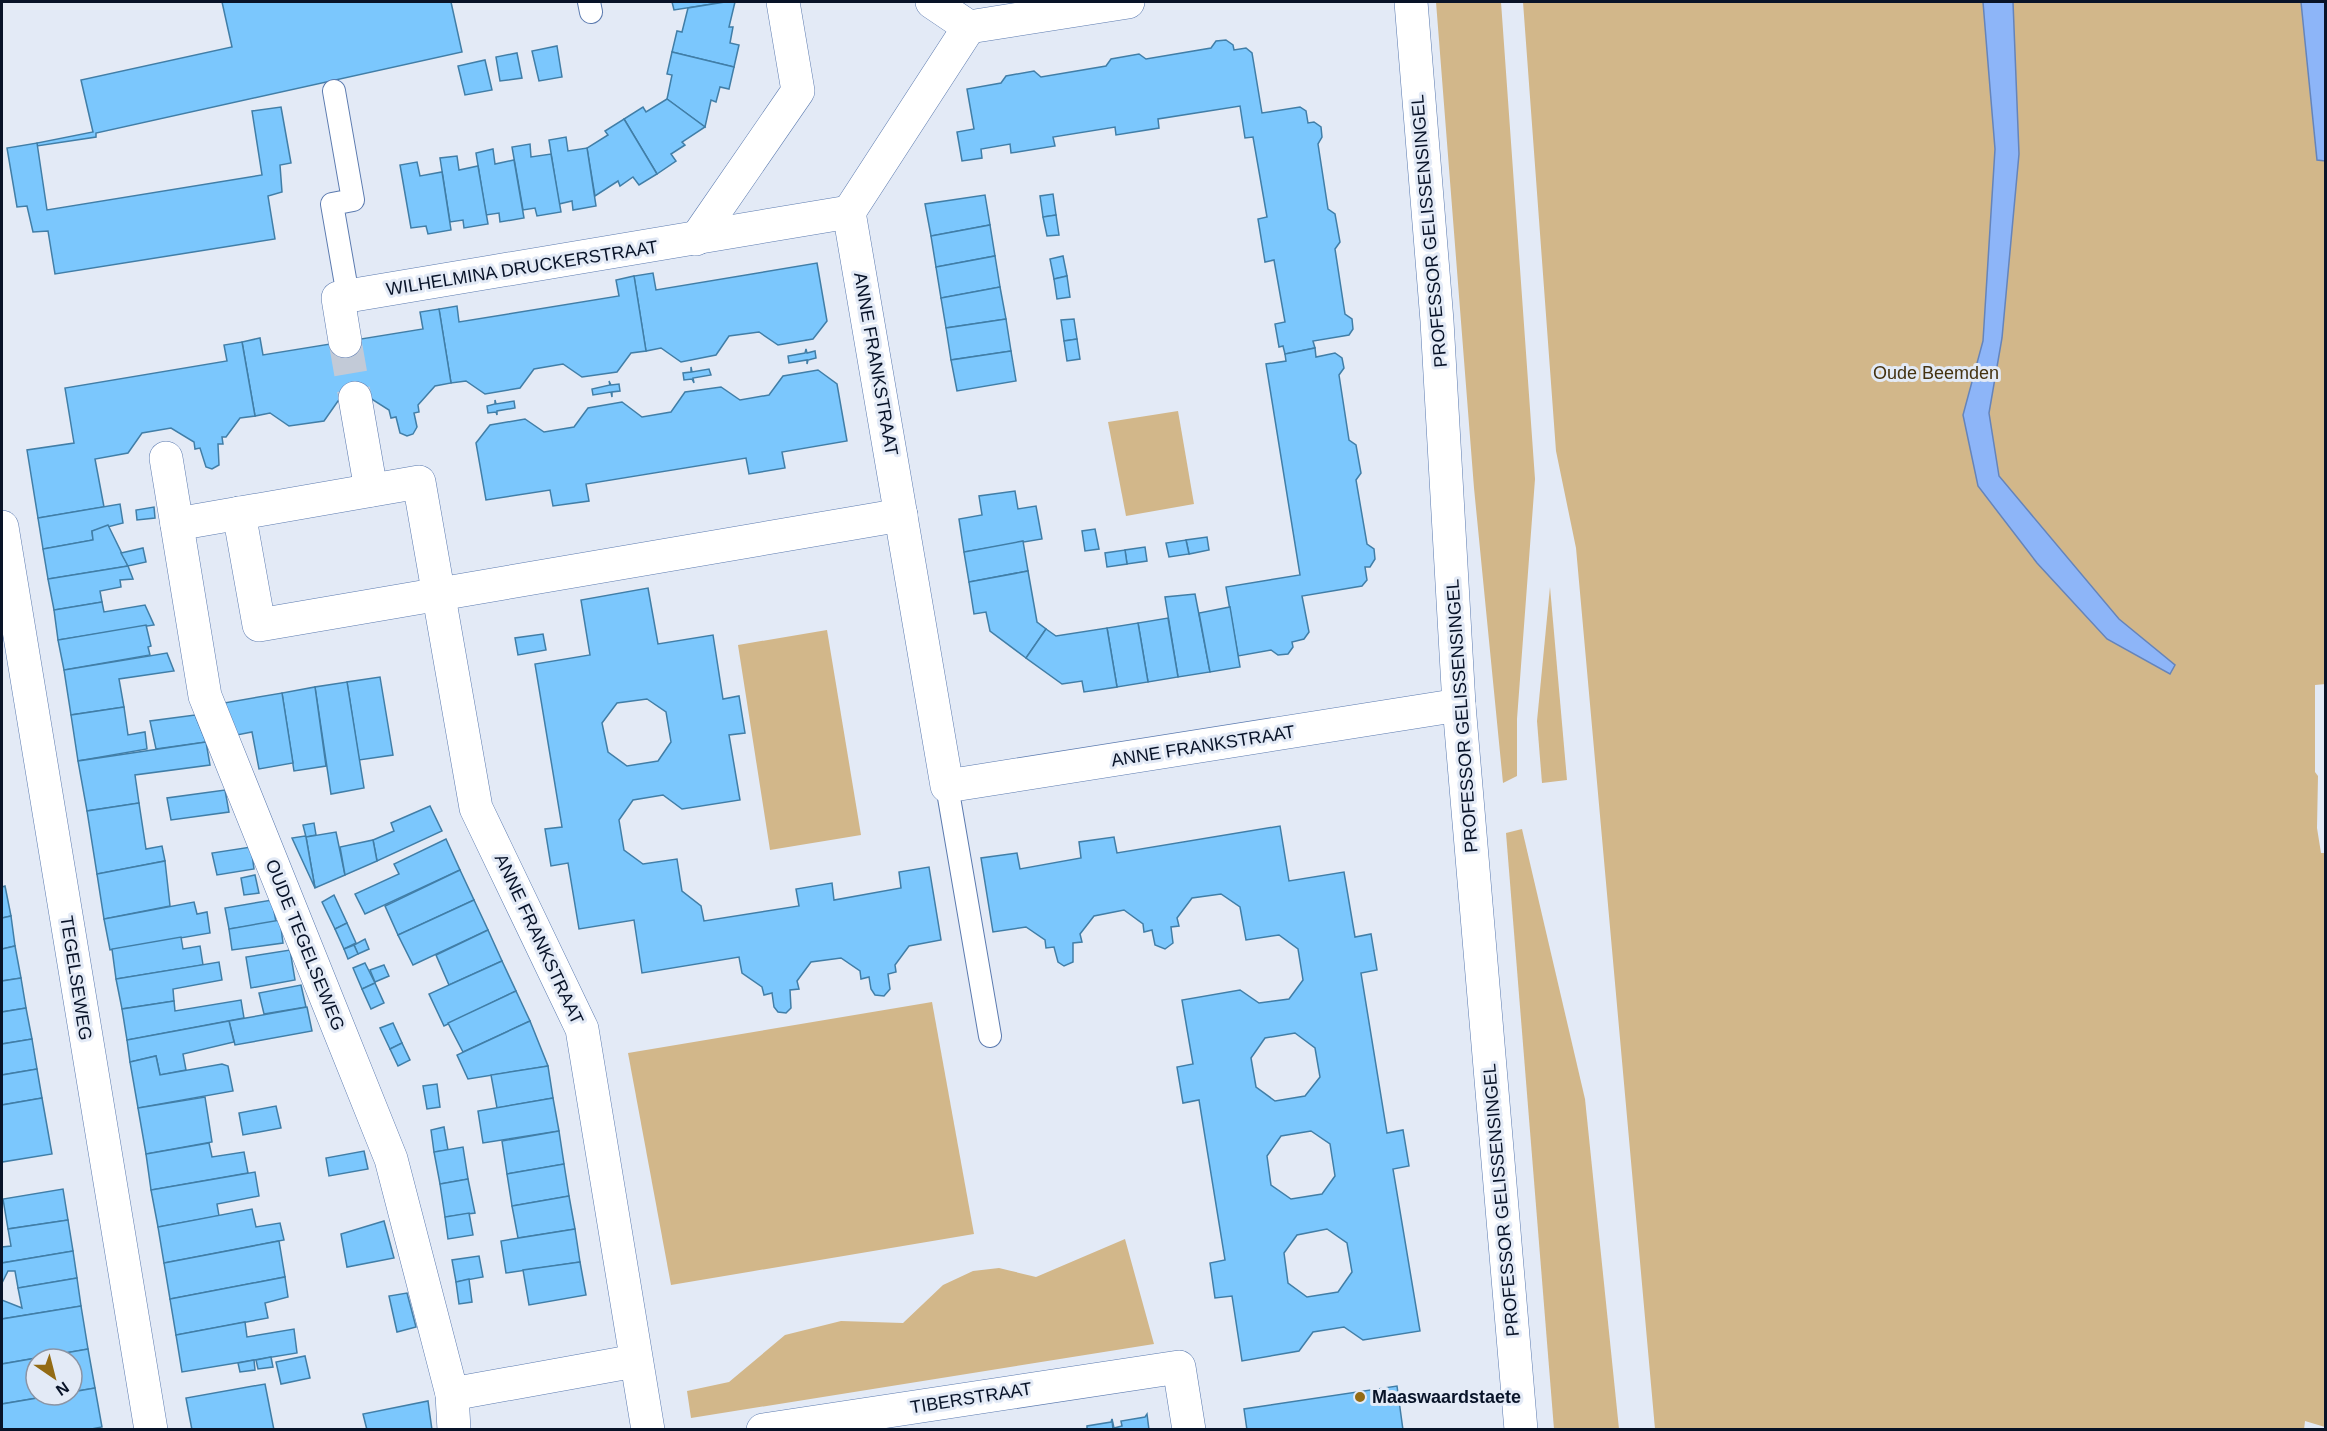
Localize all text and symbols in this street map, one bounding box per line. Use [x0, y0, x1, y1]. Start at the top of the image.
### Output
street label: PROFESSOR GELISSENSINGEL [1407, 94, 1451, 368]
street label: WILHELMINA DRUCKERSTRAAT [385, 237, 659, 299]
street label: ANNE FRANKSTRAAT [850, 271, 902, 457]
park label: Oude Beemden [1873, 363, 1999, 383]
street label: PROFESSOR GELISSENSINGEL [1442, 579, 1482, 853]
street label: ANNE FRANKSTRAAT [1110, 722, 1296, 770]
street label: ANNE FRANKSTRAAT [491, 851, 587, 1027]
street label: OUDE TEGELSEWEG [262, 857, 348, 1033]
street label: TEGELSEWEG [56, 914, 96, 1042]
street label: PROFESSOR GELISSENSINGEL [1479, 1063, 1523, 1337]
north arrow [24, 1347, 84, 1407]
text: N [53, 1379, 72, 1399]
street label: TIBERSTRAAT [909, 1379, 1033, 1417]
place label: Maaswaardstaete [1372, 1387, 1521, 1407]
marker: Maaswaardstaete [1353, 1390, 1367, 1404]

